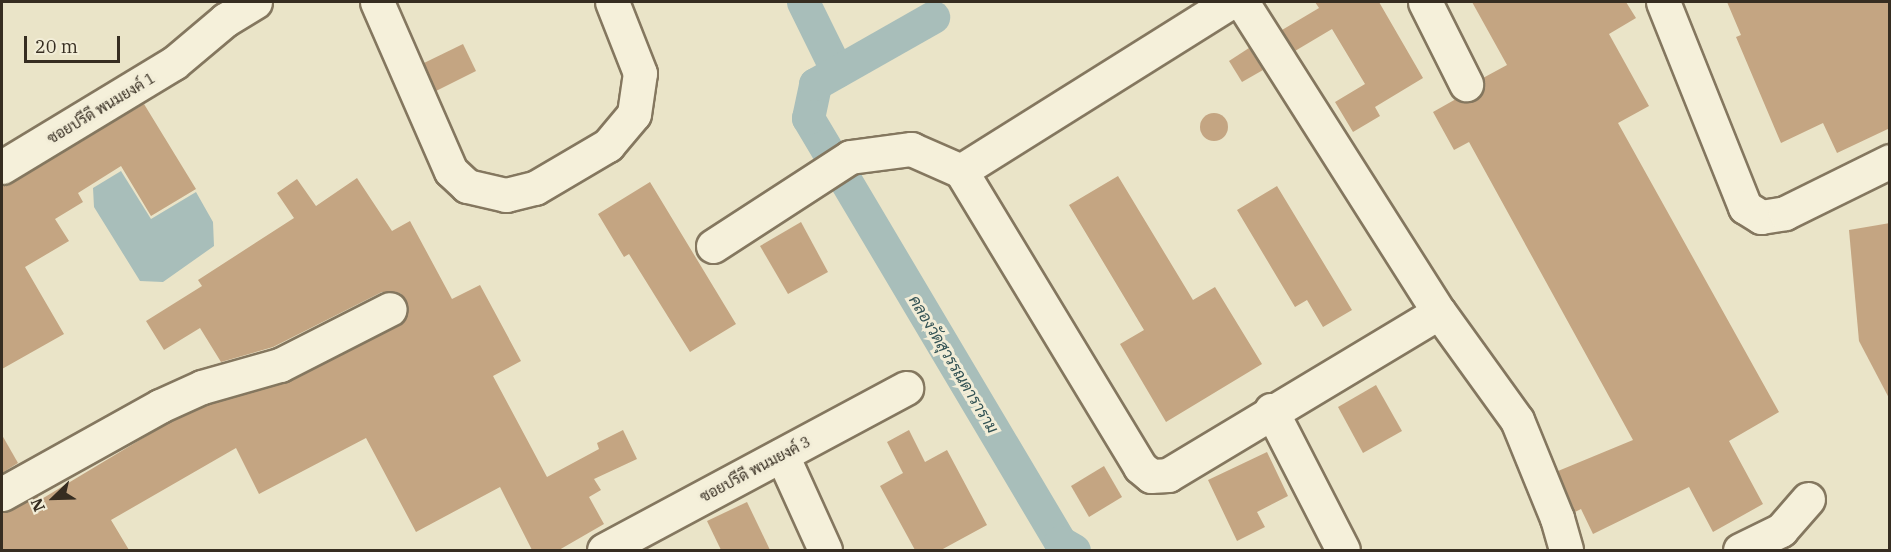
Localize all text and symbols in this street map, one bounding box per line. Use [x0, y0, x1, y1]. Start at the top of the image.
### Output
scale bar [27, 24, 123, 62]
text: 20 m [35, 35, 78, 58]
street label: ซอยปรีดี พนมยงค์ 1 [44, 69, 158, 147]
water label: คลองวัดสุวรรณดาราราม [905, 292, 1003, 436]
street label: ซอยปรีดี พนมยงค์ 3 [697, 432, 813, 506]
north arrow [24, 468, 84, 528]
text: N [26, 495, 49, 515]

